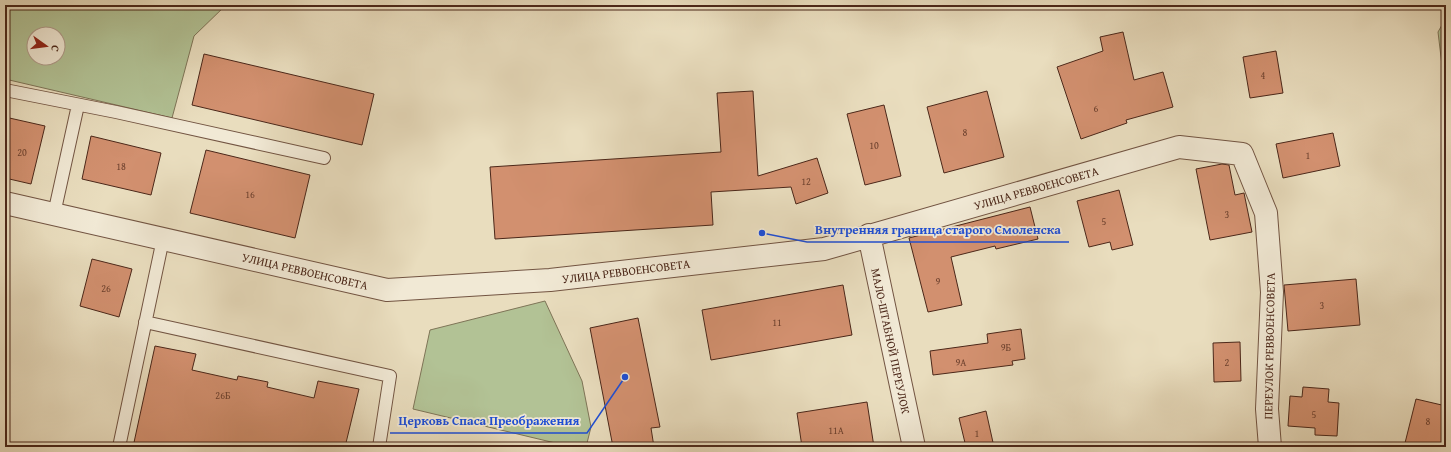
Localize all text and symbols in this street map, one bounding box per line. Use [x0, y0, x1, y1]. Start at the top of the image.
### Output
north arrow [26, 26, 66, 66]
text: С [47, 43, 64, 53]
house number: 4 [1261, 68, 1266, 83]
house number: 6 [1094, 101, 1099, 116]
house number: 8 [963, 125, 968, 140]
house number: 10 [869, 138, 879, 153]
house number: 20 [17, 145, 27, 160]
house number: 1 [1306, 148, 1311, 163]
house number: 18 [116, 159, 126, 174]
street label: УЛИЦА РЕВВОЕНСОВЕТА [972, 162, 1101, 214]
house number: 12 [801, 174, 811, 189]
house number: 16 [245, 187, 255, 202]
house number: 3 [1225, 207, 1230, 222]
house number: 5 [1102, 214, 1107, 229]
callout: Внутренняя граница старого Смоленска [807, 217, 1069, 242]
text: Внутренняя граница старого Смоленска [815, 220, 1061, 239]
street label: УЛИЦА РЕВВОЕНСОВЕТА [240, 248, 370, 294]
street label: УЛИЦА РЕВВОЕНСОВЕТА [561, 255, 692, 287]
street label: МАЛО-ШТАБНОЙ ПЕРЕУЛОК [867, 267, 915, 416]
street label: ПЕРЕУЛОК РЕВВОЕНСОВЕТА [1259, 272, 1279, 419]
house number: 9 [936, 274, 941, 289]
house number: 26 [101, 281, 111, 296]
house number: 3 [1320, 298, 1325, 313]
house number: 11 [772, 315, 782, 330]
house number: 9Б [1001, 340, 1012, 355]
house number: 9А [956, 355, 966, 370]
house number: 2 [1225, 355, 1230, 370]
house number: 26Б [215, 388, 231, 403]
house number: 5 [1312, 407, 1317, 422]
callout: Церковь Спаса Преображения [390, 408, 587, 433]
text: Церковь Спаса Преображения [398, 411, 580, 430]
house number: 8 [1426, 414, 1431, 429]
house number: 11А [828, 423, 844, 438]
house number: 1 [975, 426, 980, 441]

